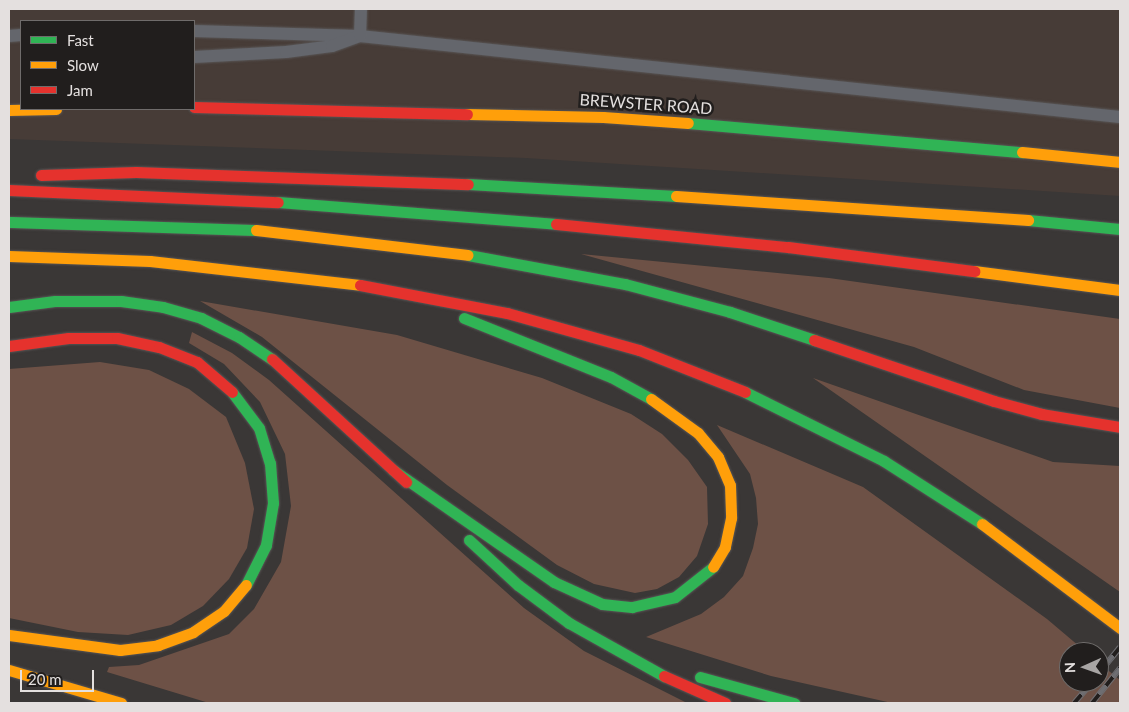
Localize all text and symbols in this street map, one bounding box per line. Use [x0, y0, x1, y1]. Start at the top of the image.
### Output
legend [20, 20, 195, 110]
text: Fast [67, 31, 94, 49]
text: Slow [67, 56, 99, 74]
text: Jam [67, 81, 93, 99]
street label: BREWSTER ROAD [579, 90, 713, 118]
north arrow [1059, 642, 1109, 692]
scale bar [22, 660, 96, 692]
text: N [1061, 662, 1078, 673]
text: 20 m [28, 670, 62, 688]

